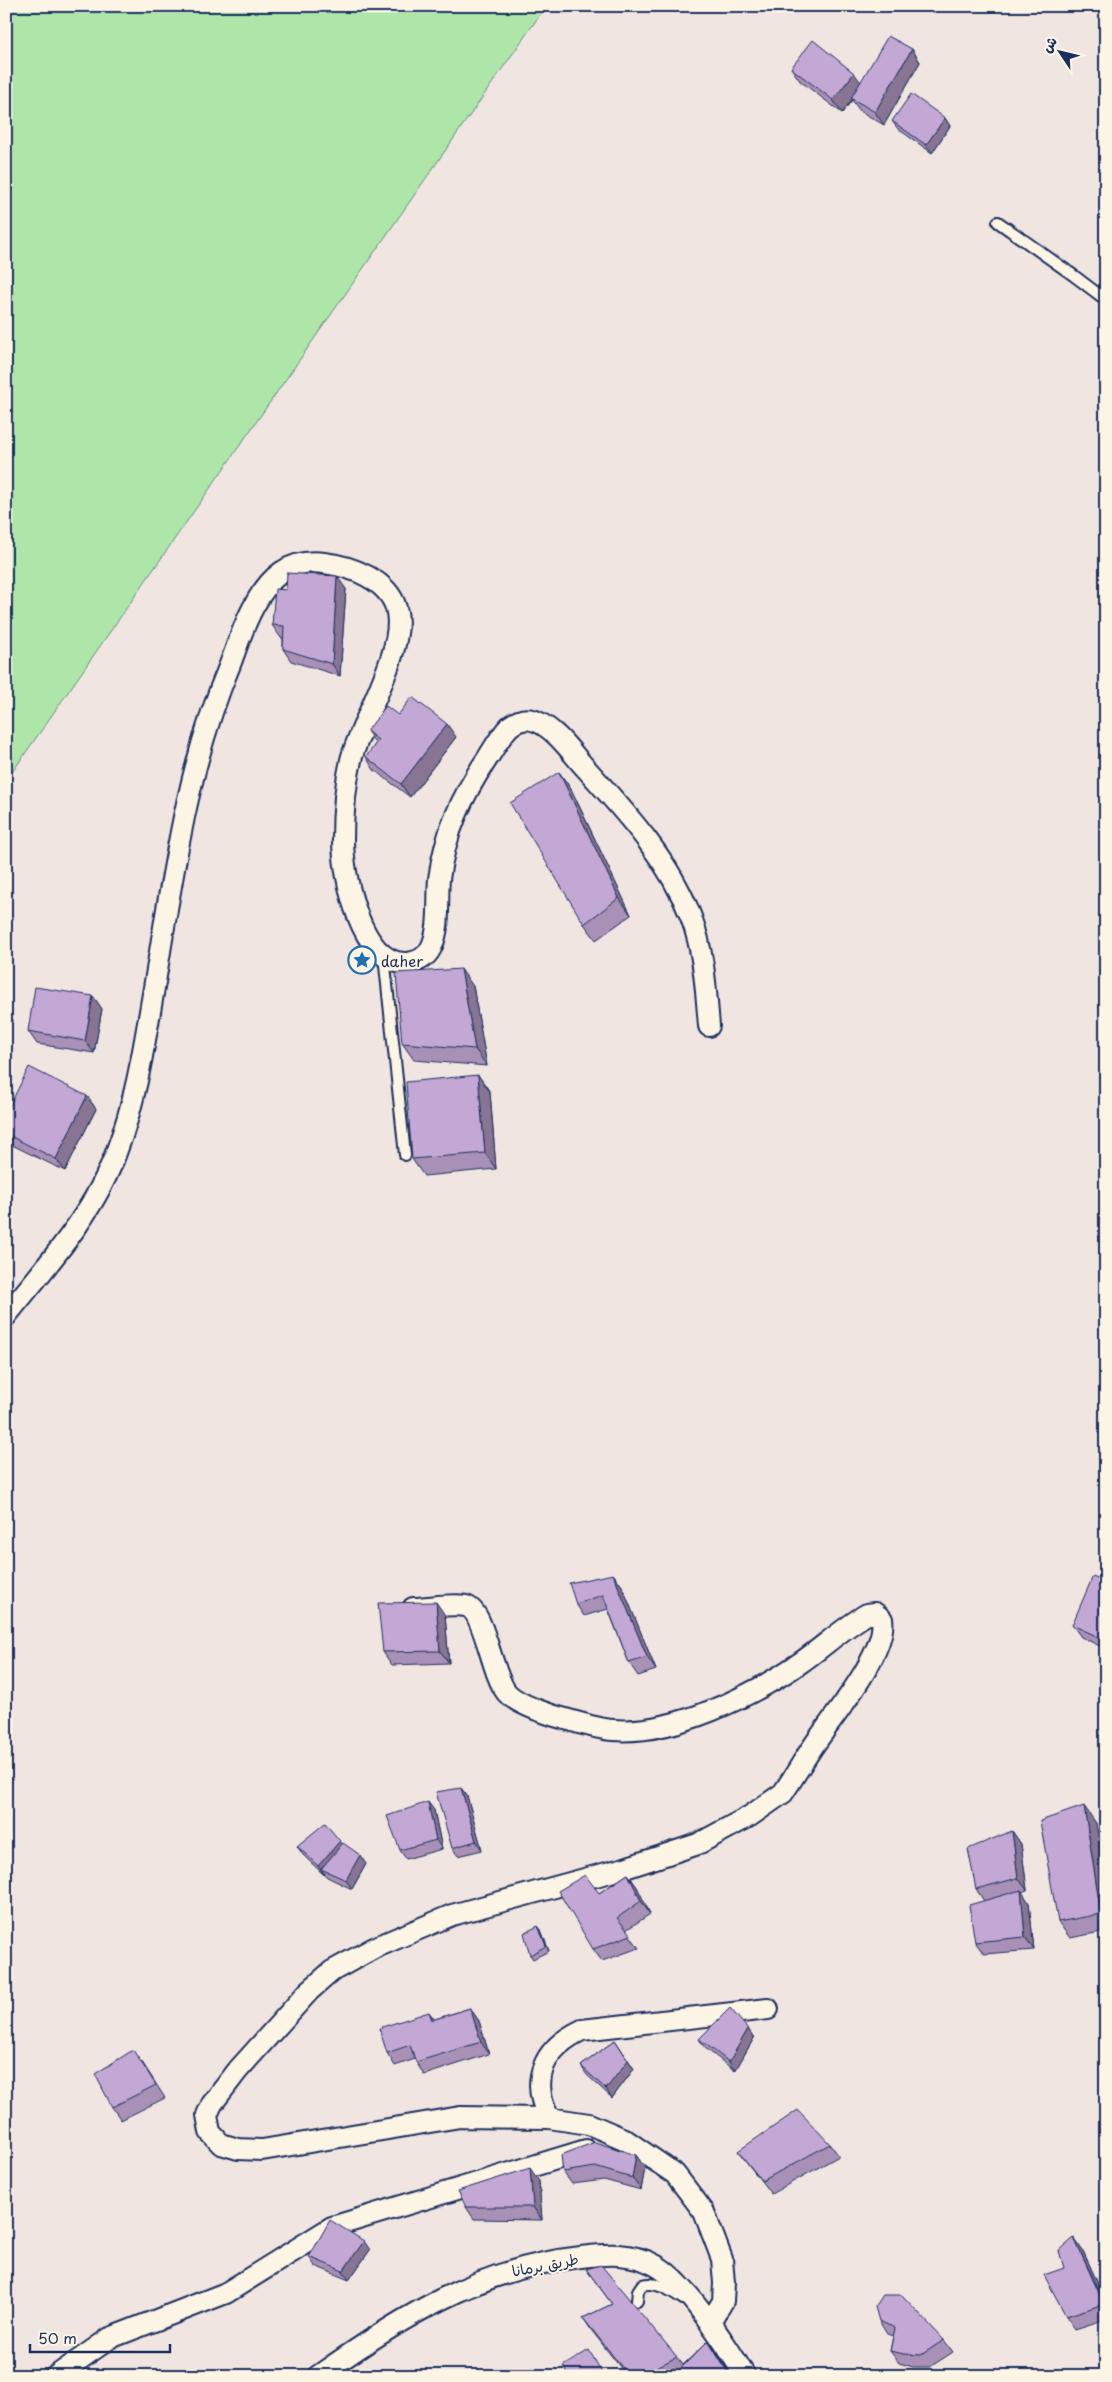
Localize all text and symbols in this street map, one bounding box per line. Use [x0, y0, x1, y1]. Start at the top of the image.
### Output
north arrow [1034, 28, 1084, 78]
text: ش [1036, 32, 1062, 57]
place icon: daher [347, 945, 377, 975]
place label: daher [381, 949, 423, 972]
street label: طريق برمانا [510, 2246, 580, 2282]
scale bar [30, 2322, 170, 2354]
text: 50 m [38, 2326, 77, 2349]

